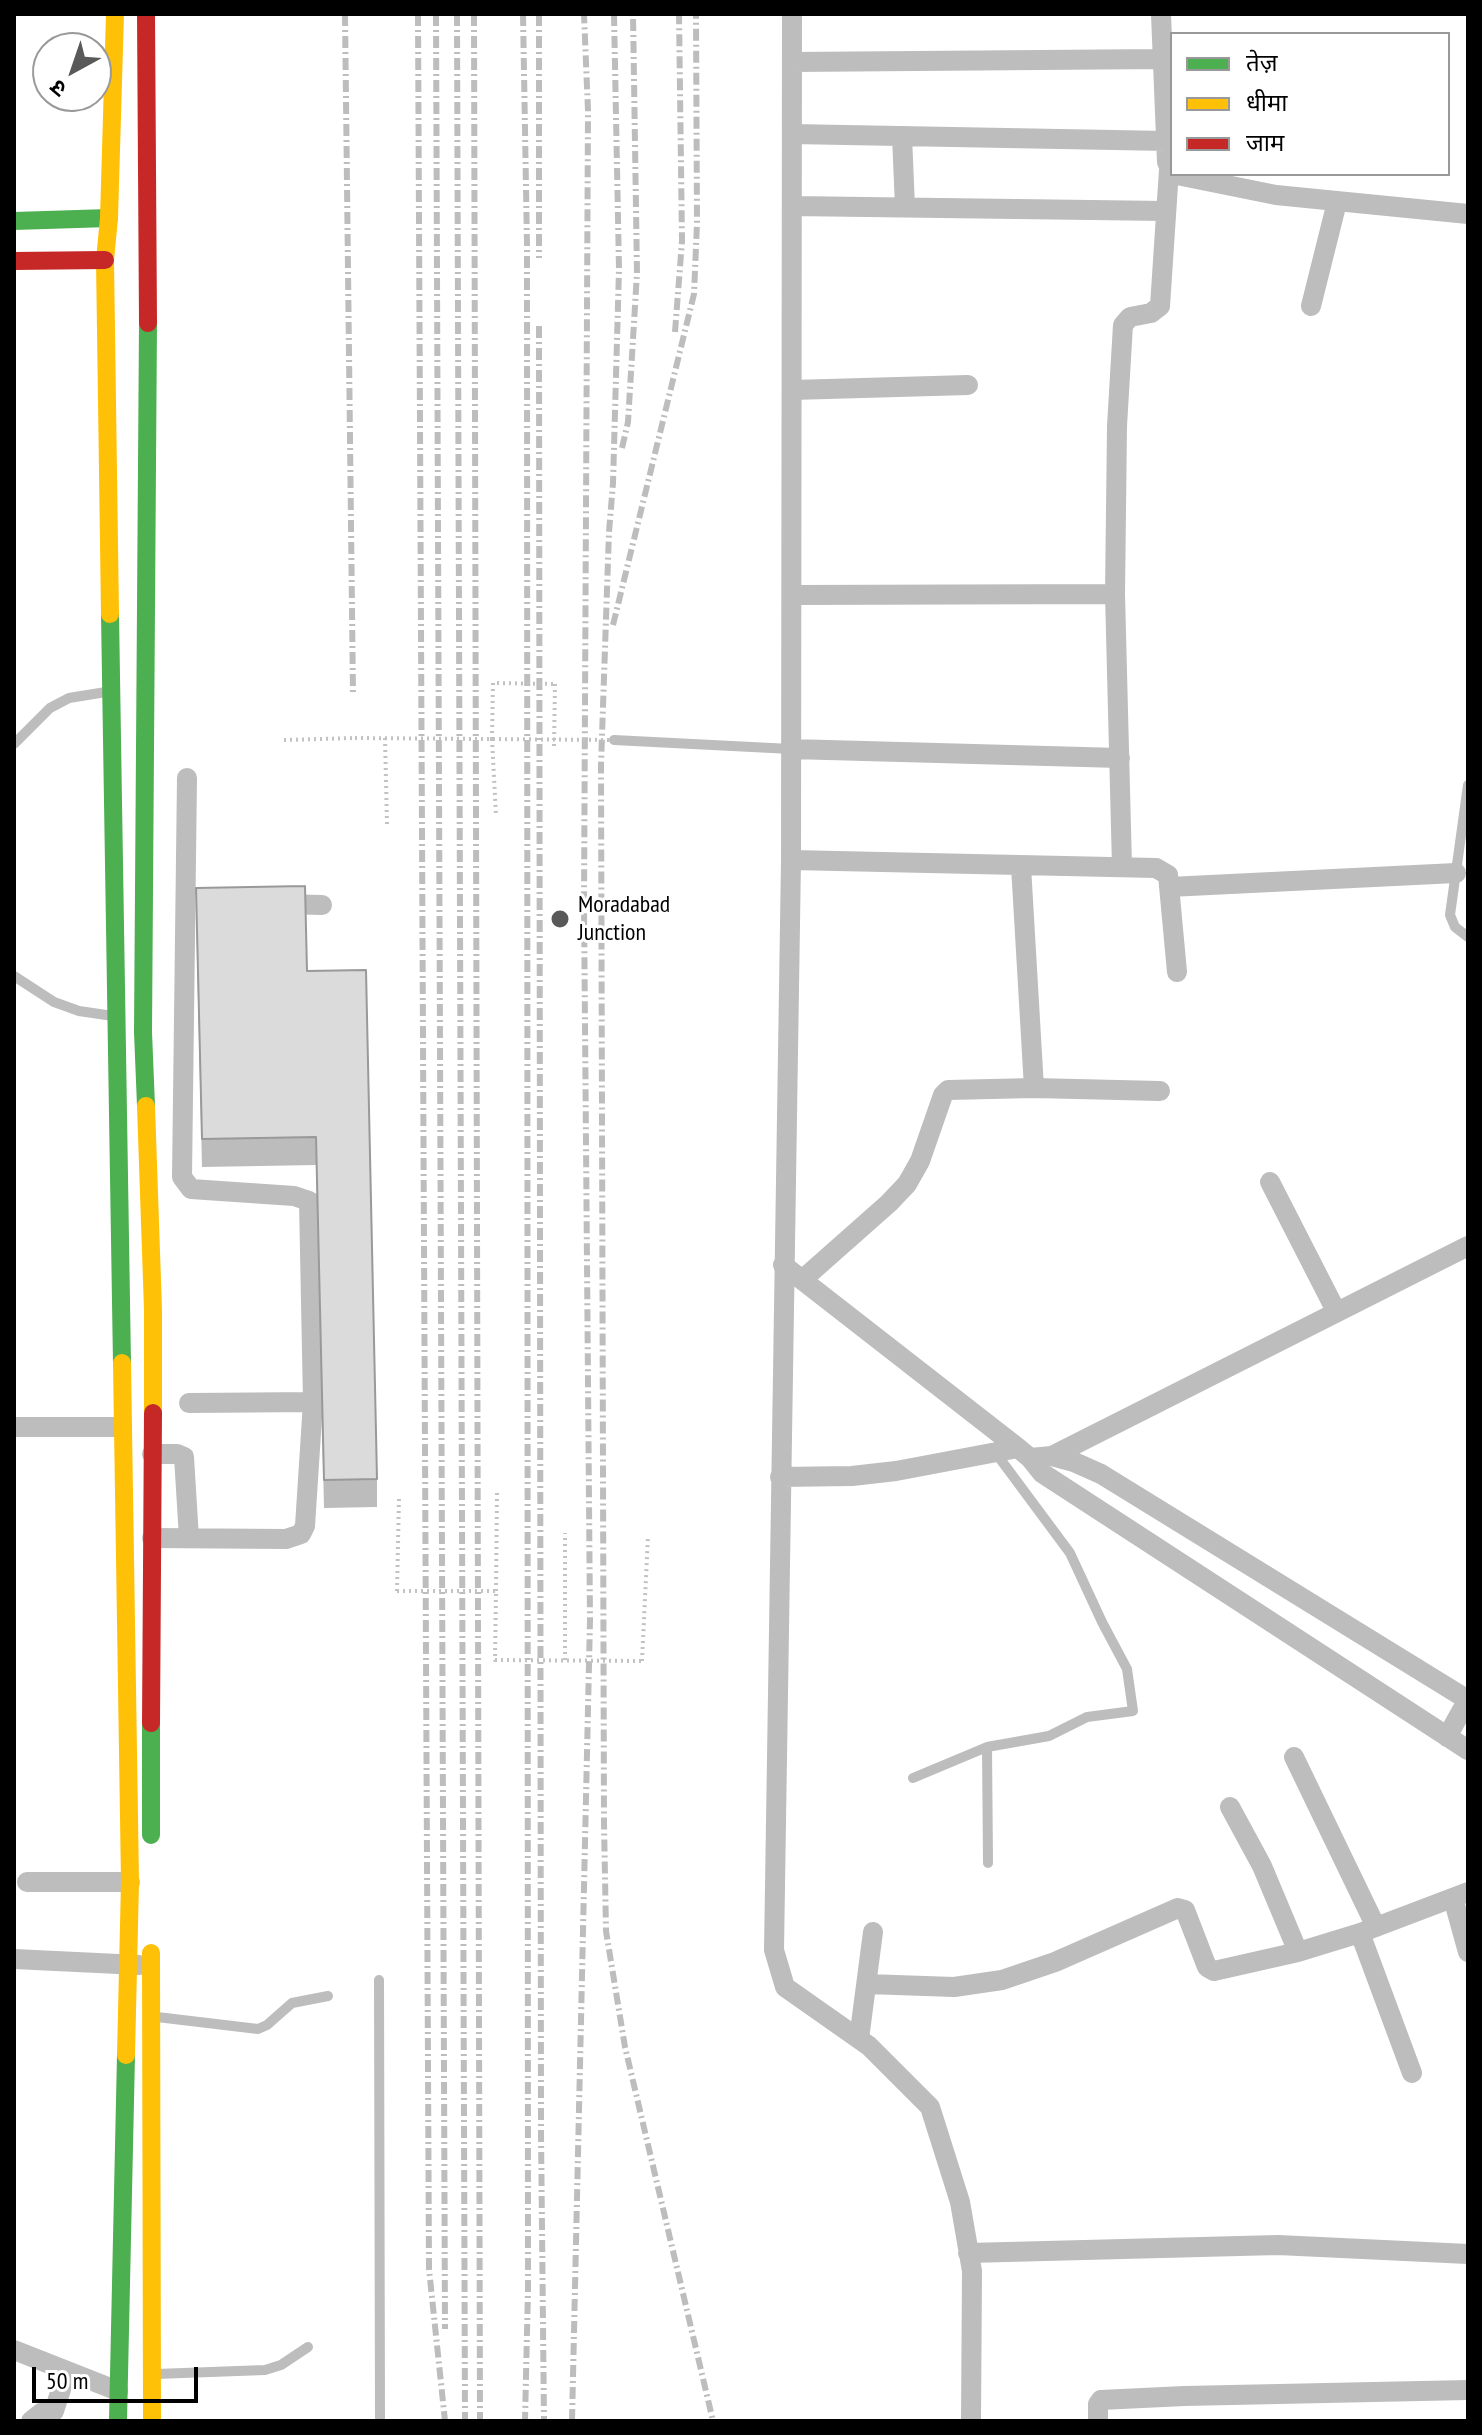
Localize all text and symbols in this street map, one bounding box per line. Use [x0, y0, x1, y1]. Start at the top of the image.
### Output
north arrow [32, 32, 112, 112]
legend [1170, 32, 1450, 176]
text: तेज़ [1246, 47, 1278, 78]
text: उ [44, 74, 72, 104]
text: धीमा [1246, 87, 1288, 118]
text: जाम [1246, 127, 1284, 158]
place label: Moradabad Junction [578, 891, 670, 947]
marker: Moradabad Junction [549, 908, 571, 930]
scale bar [36, 2351, 202, 2401]
text: 50 m [46, 2365, 88, 2396]

